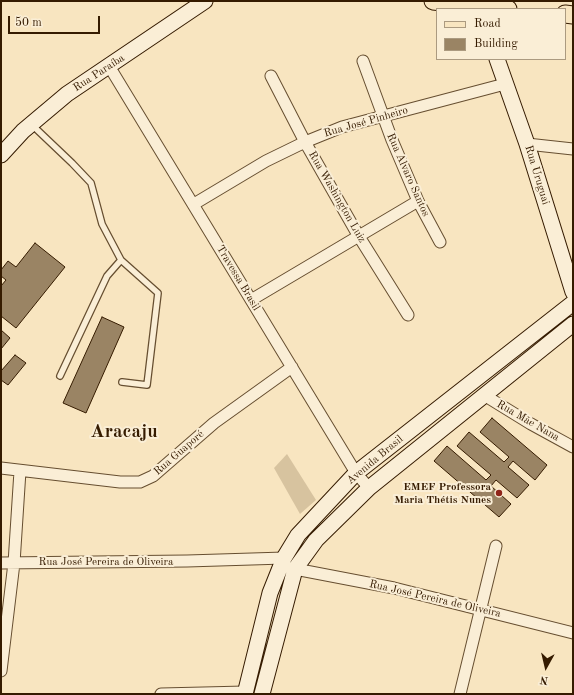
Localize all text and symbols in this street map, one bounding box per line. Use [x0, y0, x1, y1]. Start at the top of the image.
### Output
scale bar [10, 8, 102, 34]
legend [436, 8, 566, 60]
text: 50 m [15, 17, 42, 29]
text: Road [474, 18, 501, 30]
text: Building [474, 38, 518, 50]
street label: Rua Paraíba [71, 51, 127, 95]
street label: Rua José Pinheiro [322, 104, 410, 140]
street label: Rua Alvaro Santos [384, 131, 432, 219]
street label: Rua Uruguai [522, 144, 552, 206]
street label: Rua Washington Luiz [305, 149, 369, 245]
street label: Travessa Brasil [213, 243, 263, 313]
street label: Rua Mãe Nana [494, 398, 562, 444]
district label: Aracaju [90, 421, 158, 443]
street label: Rua Guaporé [151, 428, 207, 478]
street label: Avenida Brasil [344, 433, 406, 487]
place label: EMEF Professora Maria Thétis Nunes [394, 480, 491, 506]
marker: EMEF Professora Maria Thétis Nunes [494, 488, 504, 498]
street label: Rua José Pereira de Oliveira [39, 555, 173, 569]
street label: Rua José Pereira de Oliveira [368, 577, 502, 621]
north arrow [526, 647, 566, 687]
text: N [539, 673, 549, 685]

